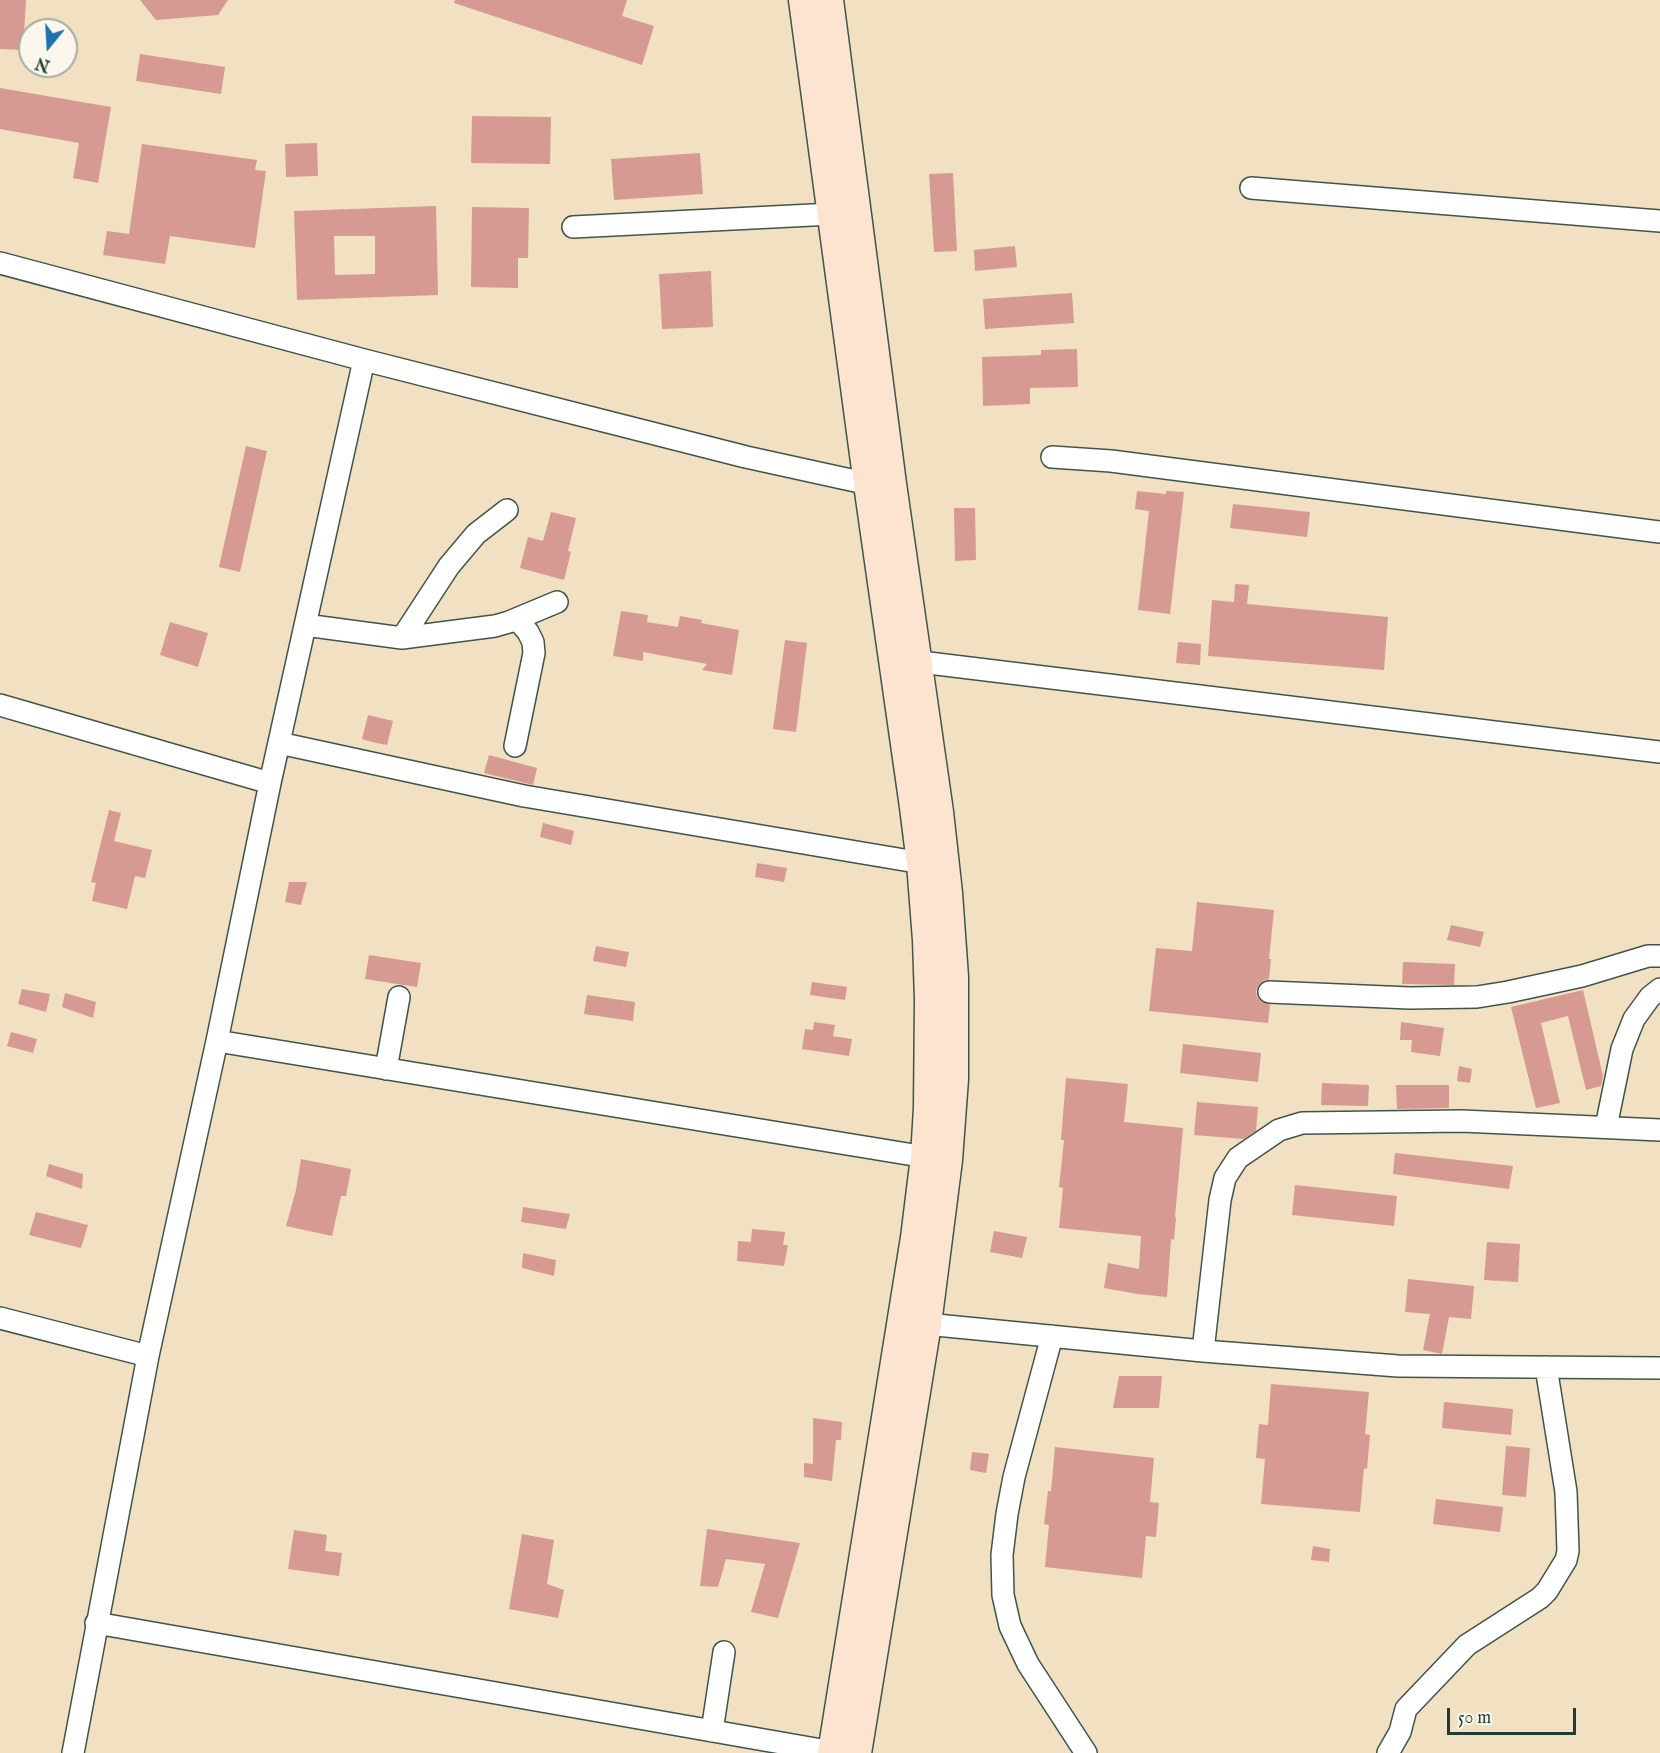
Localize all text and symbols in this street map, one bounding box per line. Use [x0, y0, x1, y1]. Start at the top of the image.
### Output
north arrow [18, 18, 78, 78]
text: N [33, 52, 53, 75]
scale bar [1450, 1696, 1579, 1734]
text: 50 m [1458, 1707, 1491, 1730]

